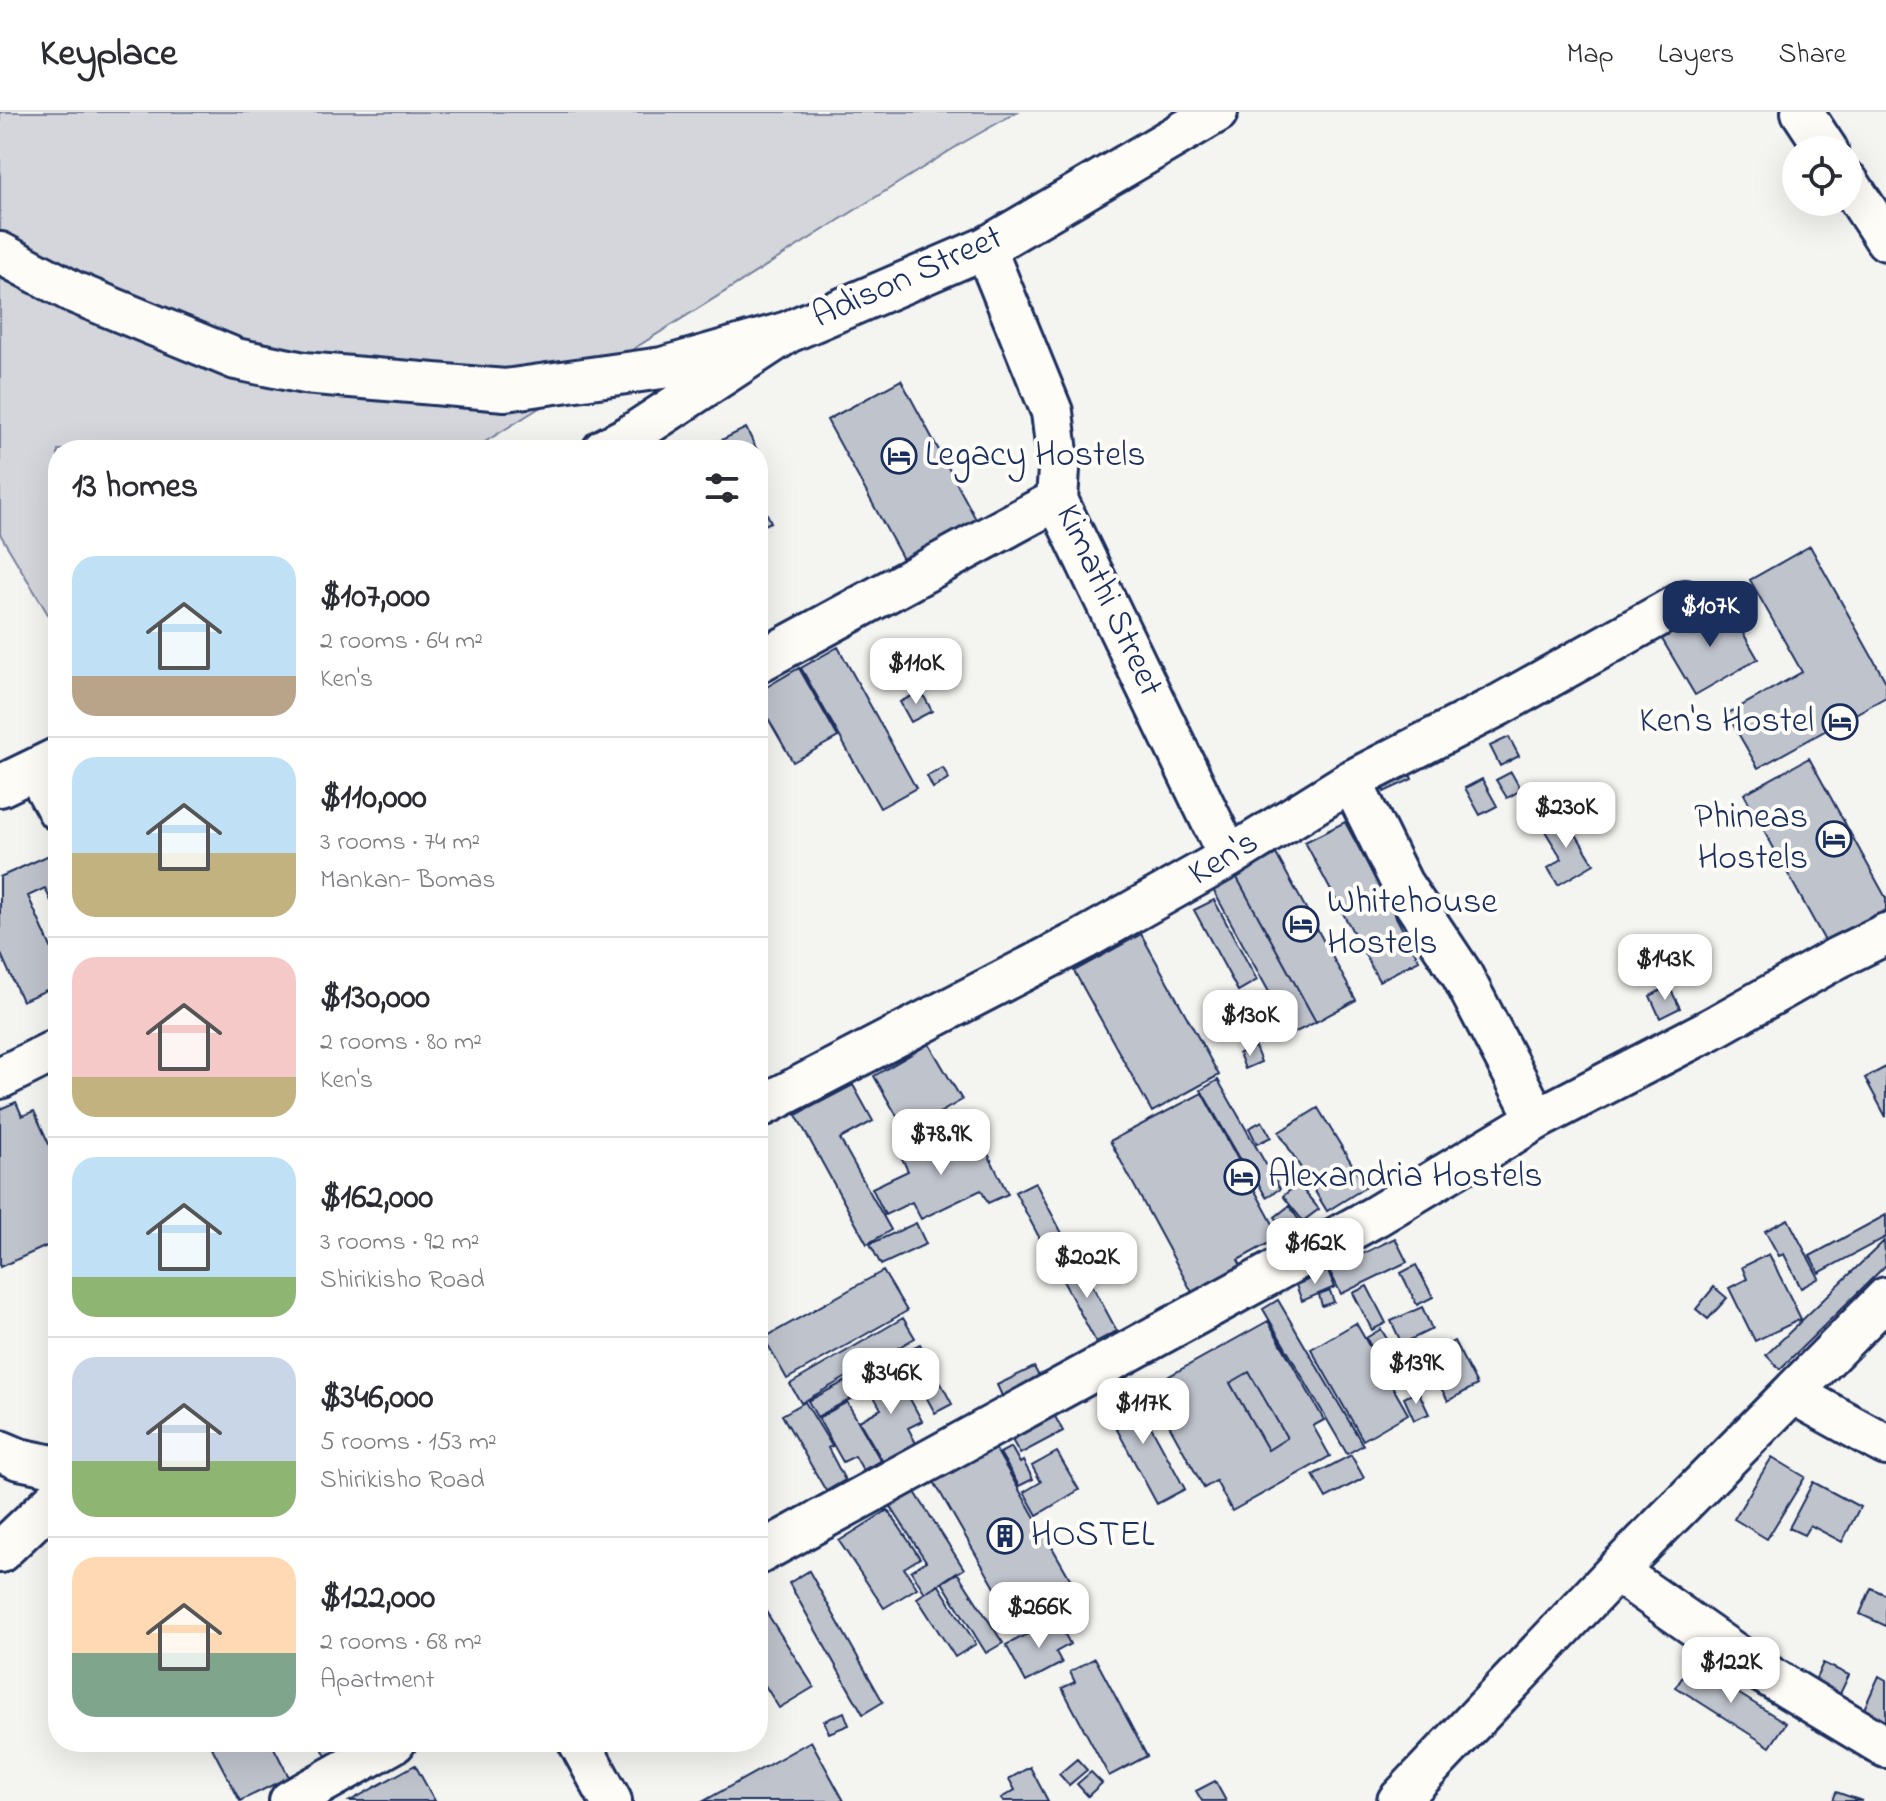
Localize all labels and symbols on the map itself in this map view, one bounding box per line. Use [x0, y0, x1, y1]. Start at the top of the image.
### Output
street label: Adison Street [804, 212, 1012, 344]
place label: Legacy Hostels [925, 430, 1146, 483]
hotel icon: Legacy Hostels [880, 437, 918, 475]
street label: Kimathi Street [1040, 496, 1176, 706]
pin: $107K [1654, 581, 1766, 649]
pin: $110K [860, 638, 972, 706]
place label: Ken's Hostel [1639, 696, 1814, 749]
hotel icon: Ken's Hostel [1821, 703, 1859, 741]
pin: $230K [1510, 782, 1622, 850]
place label: Phineas Hostels [1694, 792, 1808, 886]
street label: Ken's [1179, 817, 1269, 901]
hotel icon: Phineas Hostels [1815, 820, 1853, 858]
place label: Whitehouse Hostels [1327, 877, 1498, 971]
hotel icon: Whitehouse Hostels [1282, 905, 1320, 943]
pin: $143K [1609, 934, 1721, 1002]
pin: $130K [1194, 990, 1306, 1058]
pin: $78.9K [876, 1109, 1006, 1177]
place label: Alexandria Hostels [1268, 1151, 1543, 1204]
hotel icon: Alexandria Hostels [1223, 1158, 1261, 1196]
pin: $162K [1259, 1218, 1371, 1286]
pin: $202K [1031, 1232, 1143, 1300]
pin: $139K [1360, 1338, 1472, 1406]
pin: $346K [835, 1348, 947, 1416]
pin: $117K [1087, 1378, 1199, 1446]
place label: HOSTEL [1031, 1510, 1155, 1563]
building icon: HOSTEL [986, 1517, 1024, 1555]
pin: $266K [983, 1582, 1095, 1650]
pin: $122K [1675, 1637, 1787, 1705]

